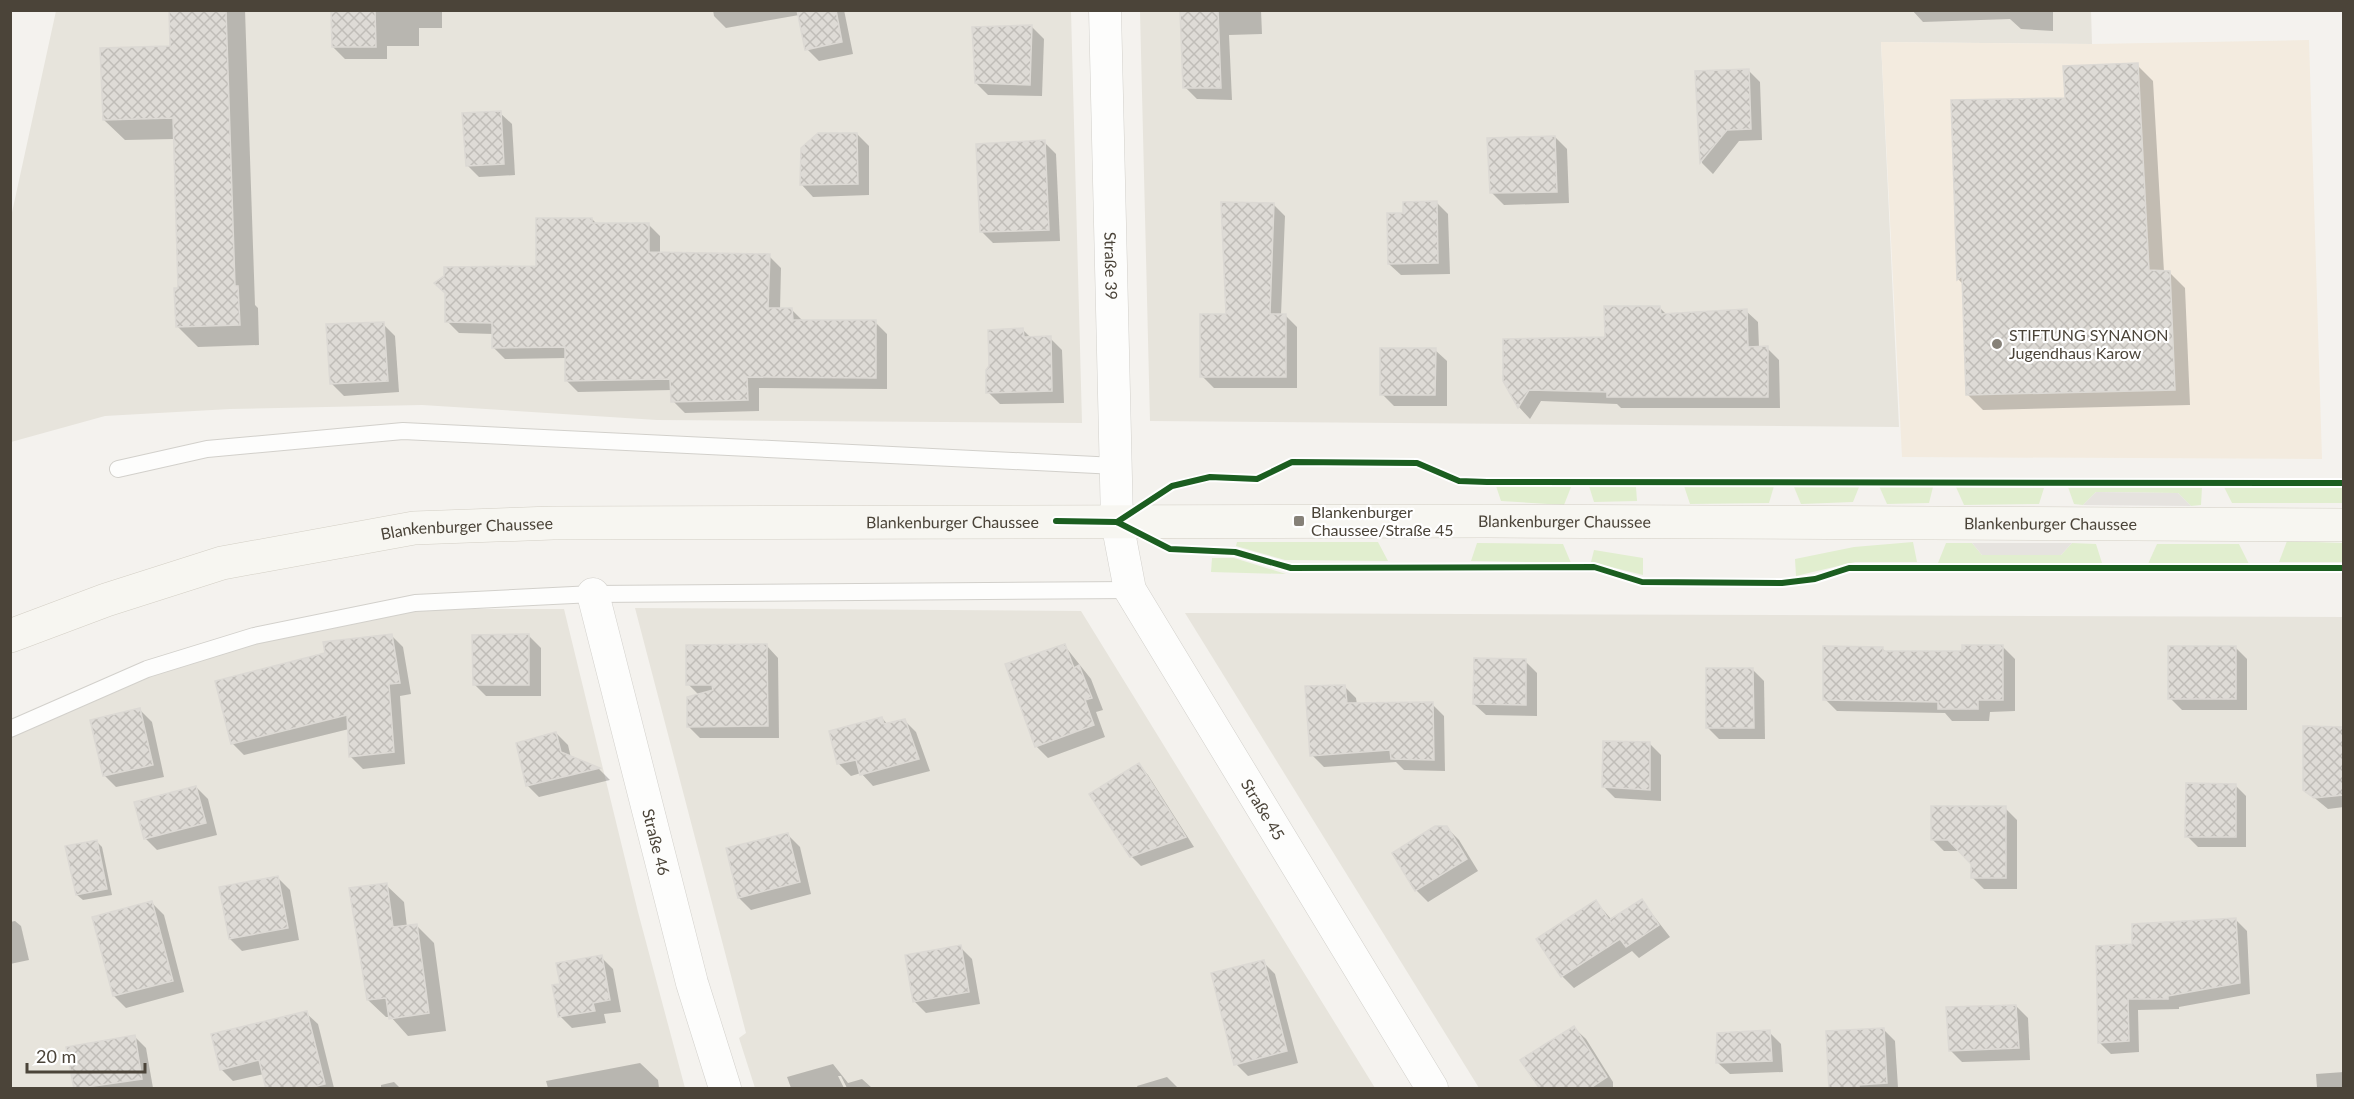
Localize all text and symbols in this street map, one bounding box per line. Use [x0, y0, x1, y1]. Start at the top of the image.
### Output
street label: Straße 39 [1101, 232, 1122, 300]
place label: STIFTUNG SYNANON Jugendhaus Karow [2009, 325, 2169, 362]
marker: STIFTUNG SYNANON Jugendhaus Karow [1990, 337, 2004, 351]
place label: Blankenburger Chaussee/Straße 45 [1311, 502, 1454, 539]
street label: Blankenburger Chaussee [1478, 511, 1651, 531]
street label: Blankenburger Chaussee [866, 512, 1039, 531]
street label: Blankenburger Chaussee [379, 513, 553, 543]
street label: Blankenburger Chaussee [1964, 513, 2137, 533]
marker: Blankenburger Chaussee/Straße 45 [1292, 514, 1306, 528]
street label: Straße 45 [1238, 775, 1289, 843]
street label: Straße 46 [639, 807, 674, 877]
scale bar [27, 1036, 146, 1074]
text: 20 m [36, 1045, 76, 1067]

